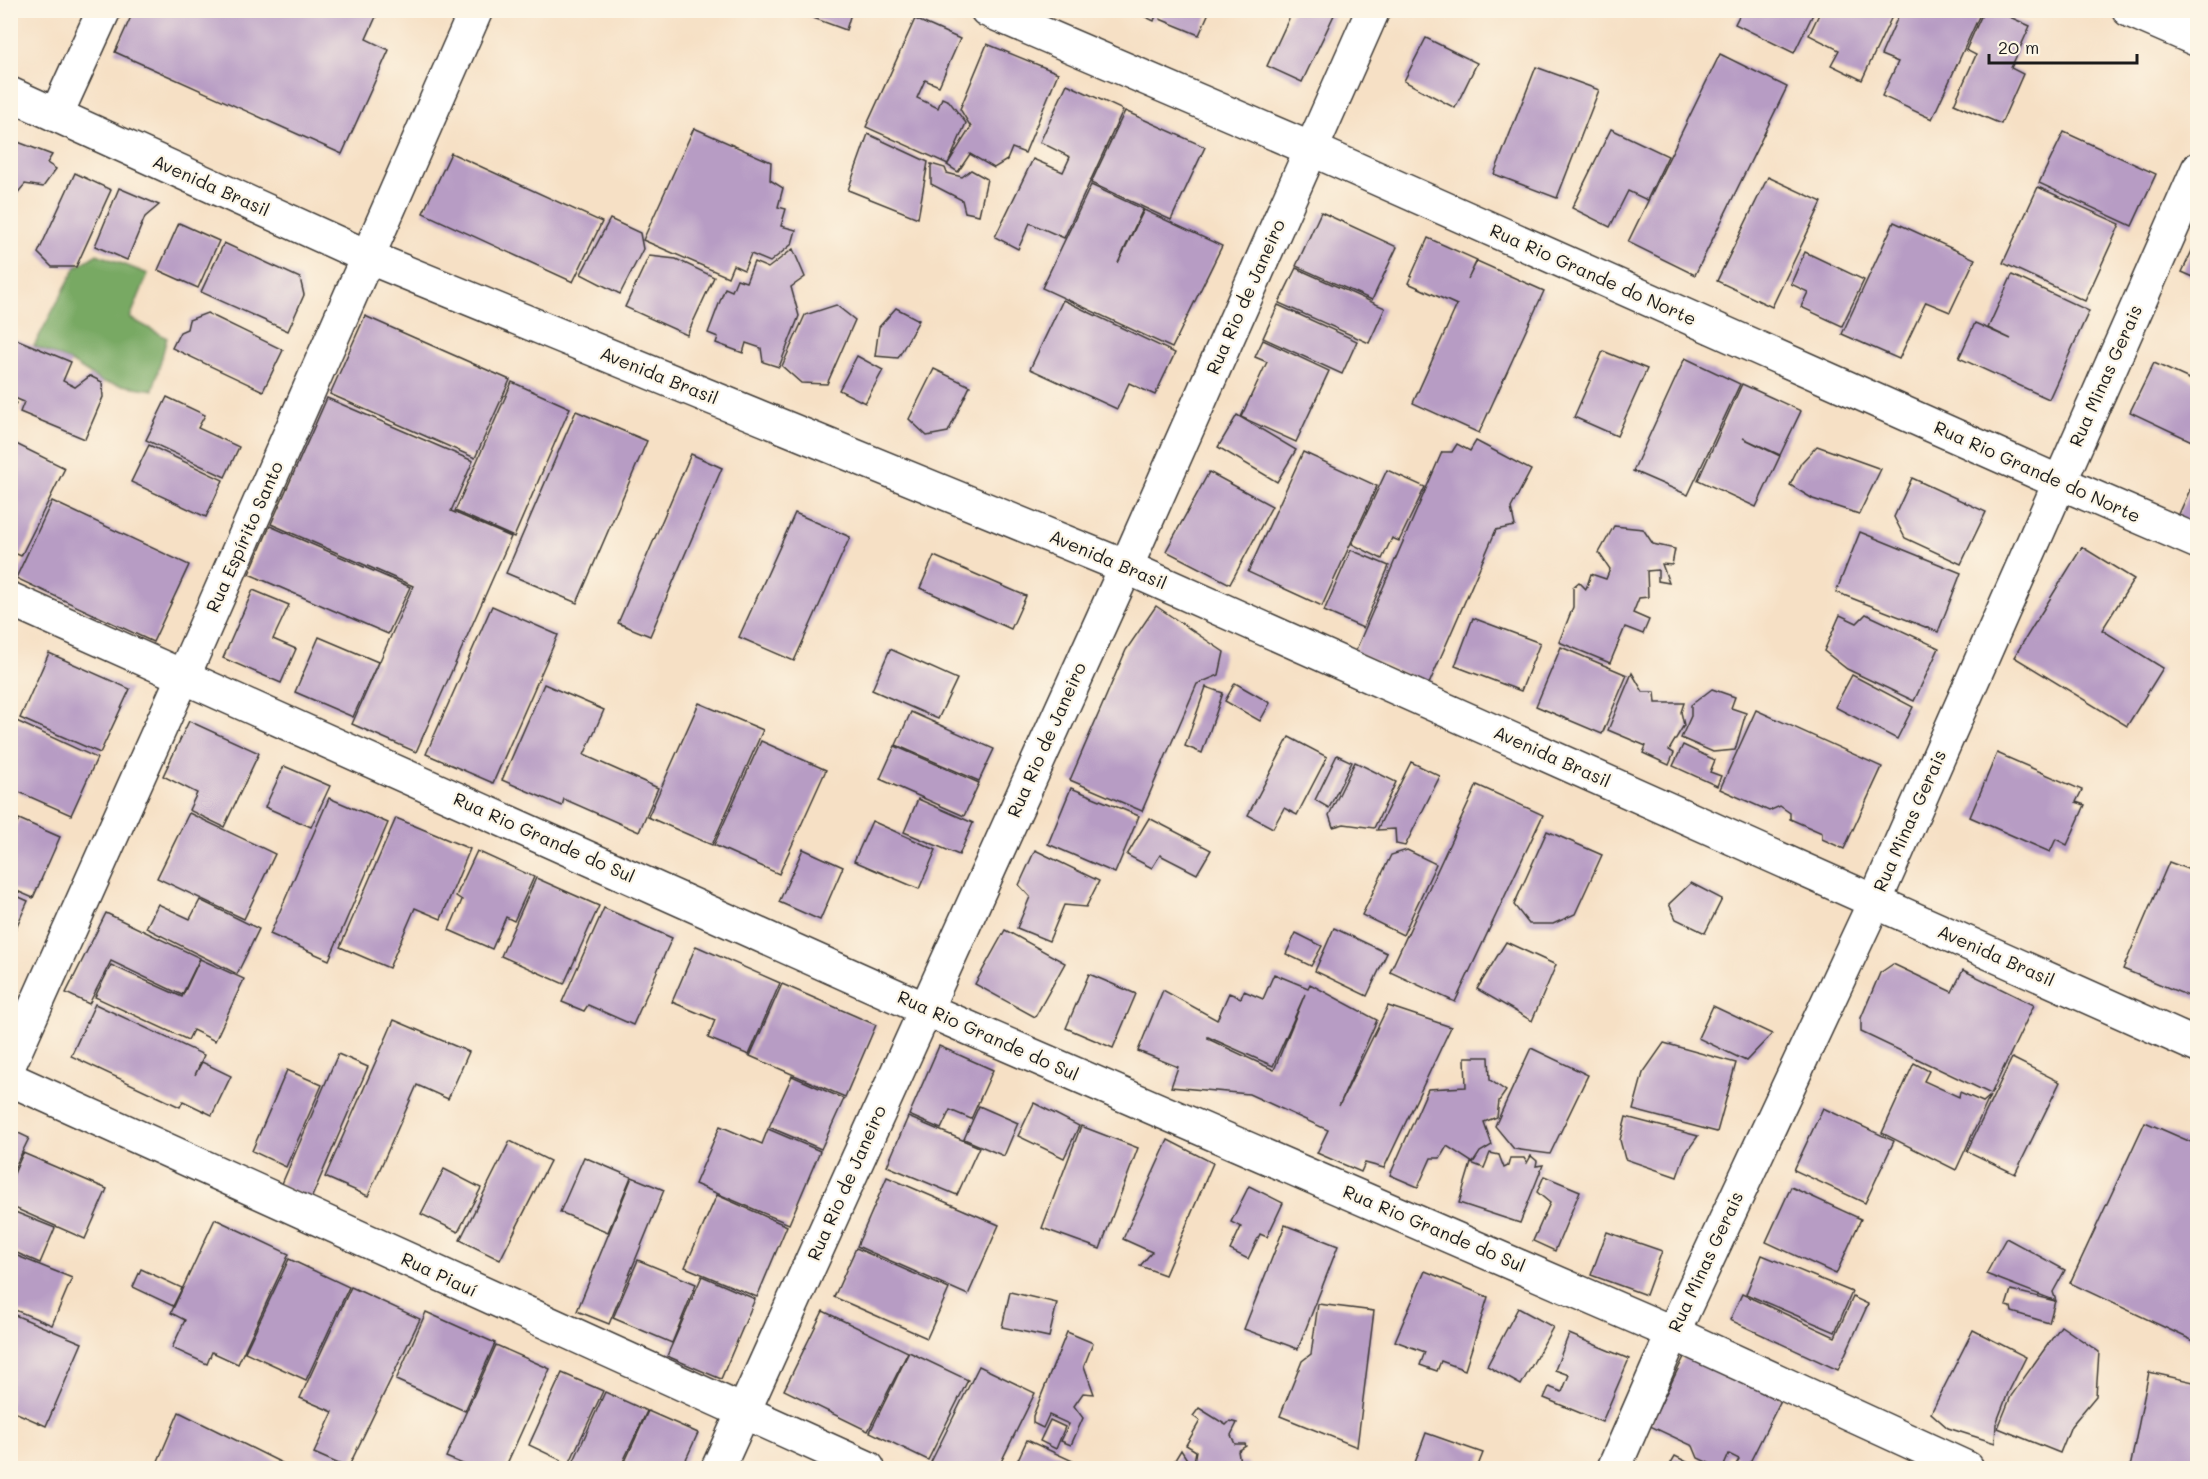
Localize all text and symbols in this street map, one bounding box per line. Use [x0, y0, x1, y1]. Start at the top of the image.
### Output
scale bar [1989, 27, 2138, 65]
text: 20 m [1998, 35, 2039, 59]
street label: Avenida Brasil [149, 149, 274, 222]
street label: Rua Rio de Janeiro [1200, 215, 1290, 378]
street label: Rua Rio Grande do Norte [1486, 218, 1700, 331]
street label: Rua Minas Gerais [2063, 301, 2147, 450]
street label: Avenida Brasil [597, 340, 722, 410]
street label: Rua Rio Grande do Norte [1930, 415, 2144, 528]
street label: Rua Espírito Santo [200, 457, 288, 616]
street label: Avenida Brasil [1046, 524, 1171, 595]
street label: Rua Rio de Janeiro [1001, 658, 1091, 821]
street label: Avenida Brasil [1490, 720, 1615, 793]
street label: Rua Minas Gerais [1867, 746, 1951, 895]
street label: Rua Rio Grande do Sul [450, 786, 639, 888]
street label: Avenida Brasil [1934, 919, 2059, 992]
street label: Rua Rio Grande do Sul [894, 984, 1083, 1086]
street label: Rua Rio de Janeiro [801, 1101, 891, 1264]
street label: Rua Rio Grande do Sul [1339, 1179, 1529, 1277]
street label: Rua Minas Gerais [1662, 1187, 1748, 1336]
street label: Rua Piauí [397, 1246, 481, 1302]

